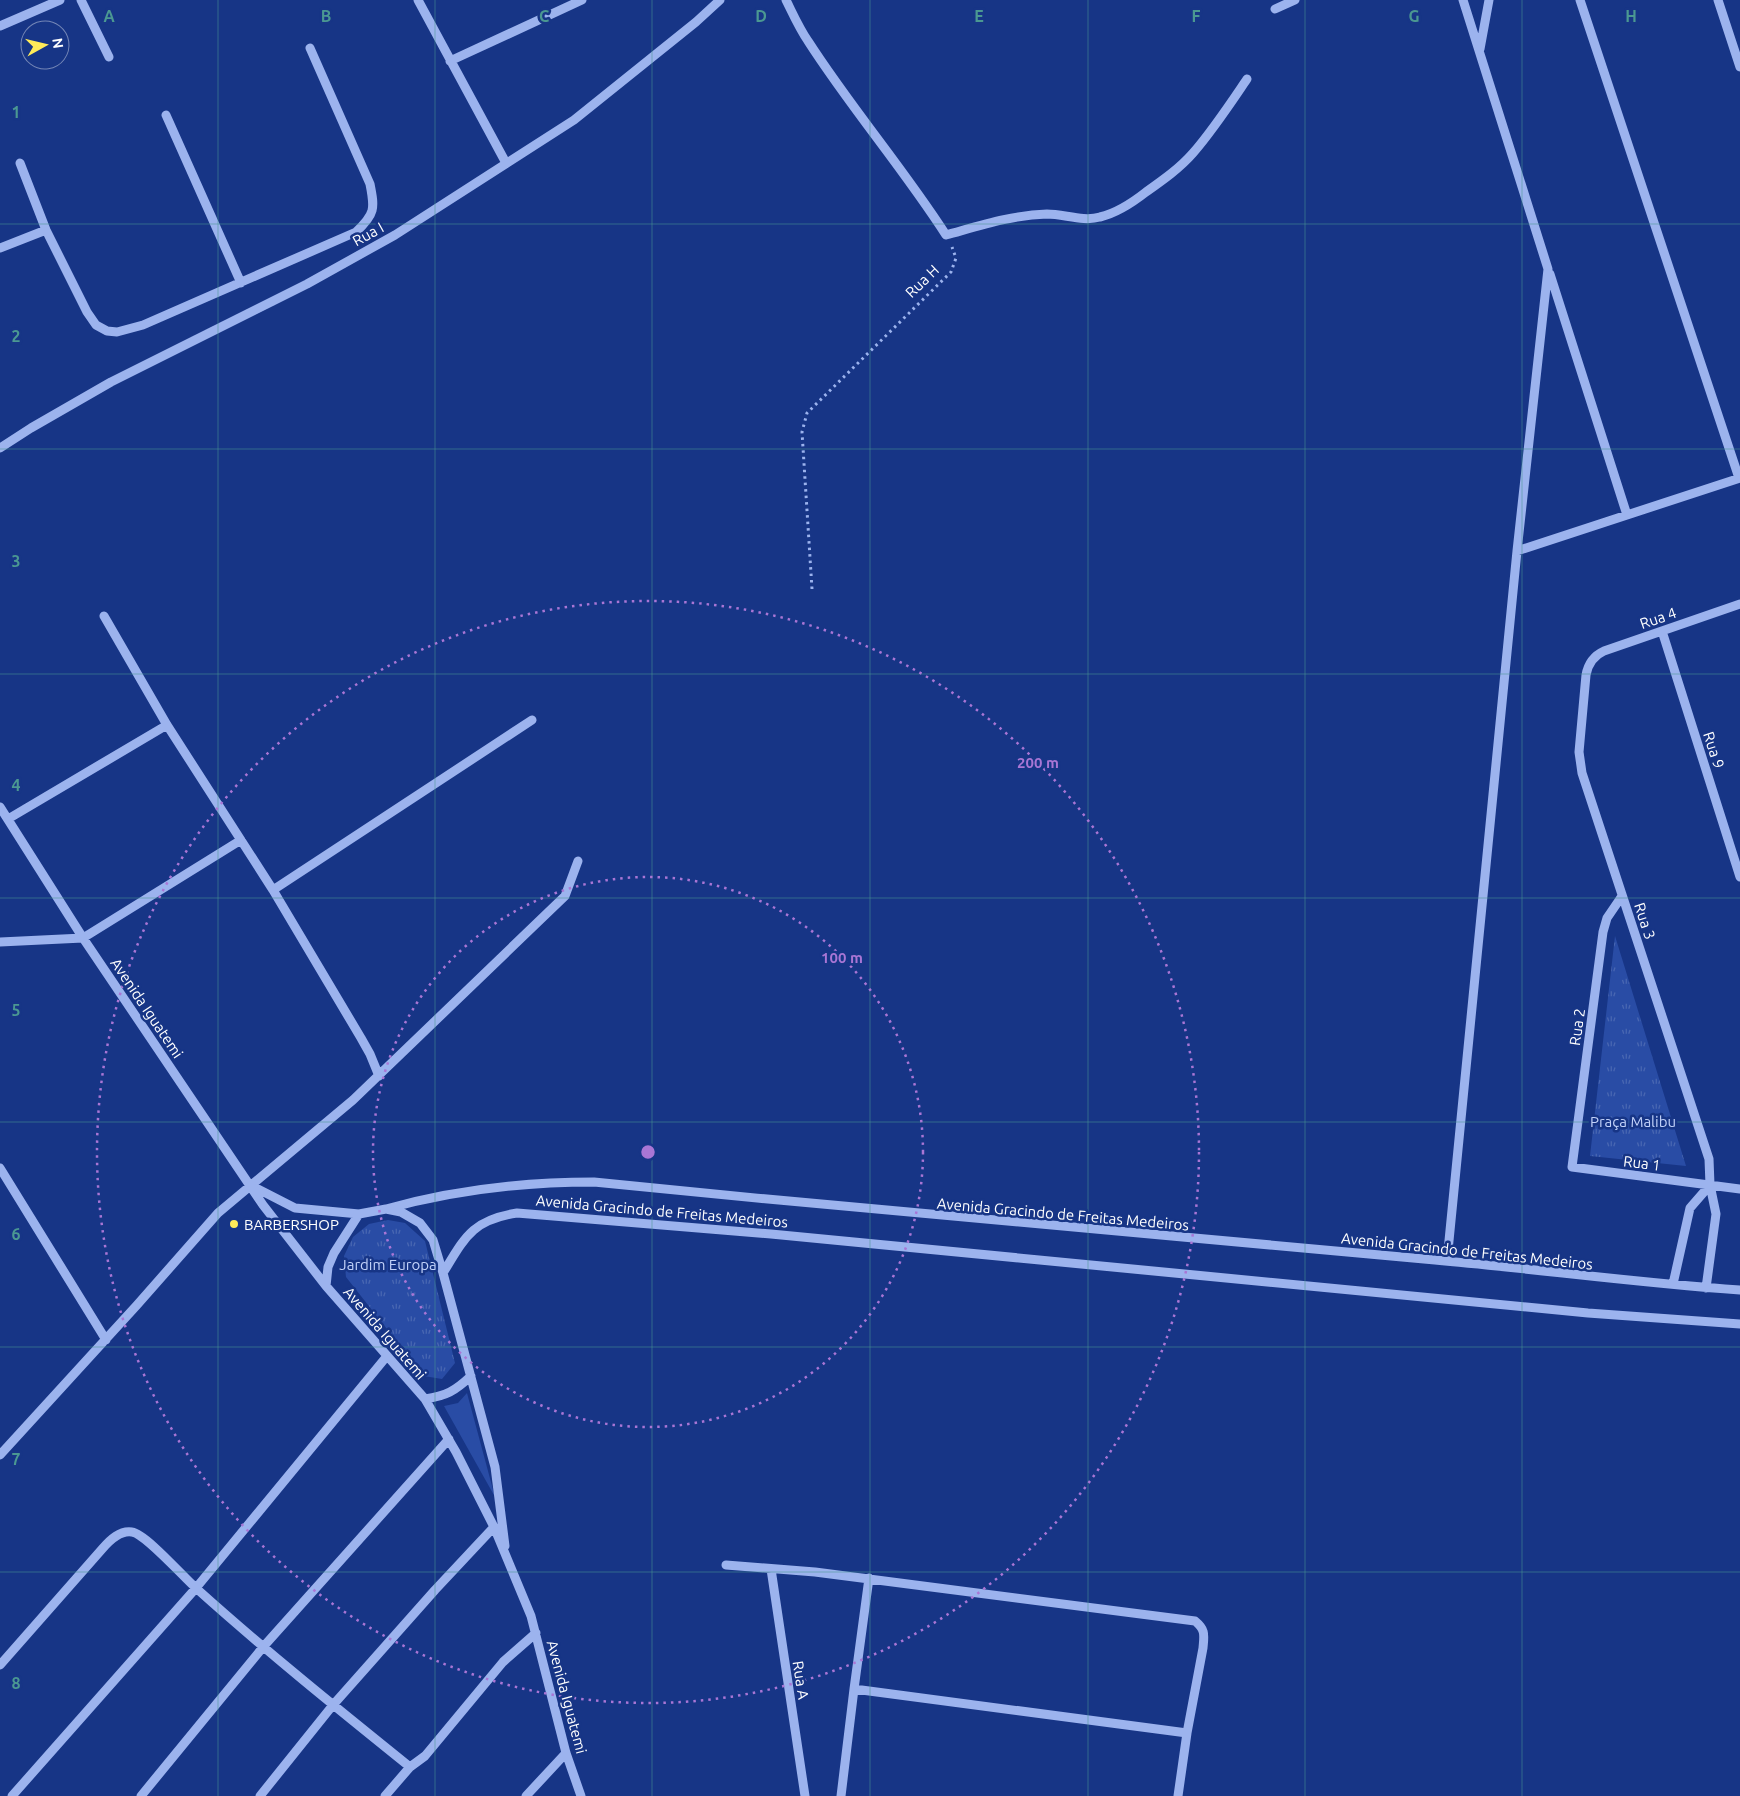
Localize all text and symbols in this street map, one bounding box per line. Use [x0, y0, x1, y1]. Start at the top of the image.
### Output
text: A [103, 7, 115, 25]
text: B [321, 7, 331, 25]
text: C [539, 7, 549, 25]
text: D [755, 7, 767, 25]
text: E [974, 7, 984, 25]
text: F [1192, 7, 1201, 25]
text: G [1408, 7, 1420, 25]
text: H [1625, 7, 1637, 25]
north arrow [20, 20, 70, 70]
text: N [49, 37, 67, 49]
text: 1 [11, 103, 21, 121]
street label: Rua I [349, 219, 387, 249]
street label: Rua H [902, 261, 942, 301]
text: 2 [11, 327, 21, 345]
text: 3 [11, 552, 21, 570]
street label: Rua 4 [1637, 604, 1679, 632]
street label: Rua 9 [1700, 730, 1728, 770]
text: 200 m [1017, 754, 1059, 771]
text: 4 [11, 776, 21, 794]
street label: Rua 3 [1631, 901, 1659, 941]
text: 100 m [821, 949, 863, 966]
street label: Avenida Iguatemi [107, 955, 187, 1061]
text: 5 [11, 1001, 21, 1019]
street label: Rua 2 [1566, 1007, 1588, 1047]
park label: Praça Malibu [1590, 1113, 1676, 1130]
centre of rings [639, 1143, 657, 1161]
street label: Rua 1 [1622, 1152, 1662, 1174]
street label: Avenida Gracindo de Freitas Medeiros [535, 1192, 789, 1230]
street label: Avenida Gracindo de Freitas Medeiros [936, 1195, 1190, 1233]
place label: BARBERSHOP [244, 1216, 339, 1233]
marker: BARBERSHOP [228, 1218, 240, 1230]
text: 6 [11, 1225, 21, 1243]
street label: Avenida Gracindo de Freitas Medeiros [1340, 1229, 1594, 1273]
park label: Jardim Europa [339, 1256, 437, 1273]
street label: Avenida Iguatemi [340, 1283, 430, 1383]
text: 7 [11, 1450, 21, 1468]
street label: Avenida Iguatemi [544, 1638, 590, 1756]
street label: Rua A [790, 1660, 812, 1701]
text: 8 [11, 1674, 21, 1692]

